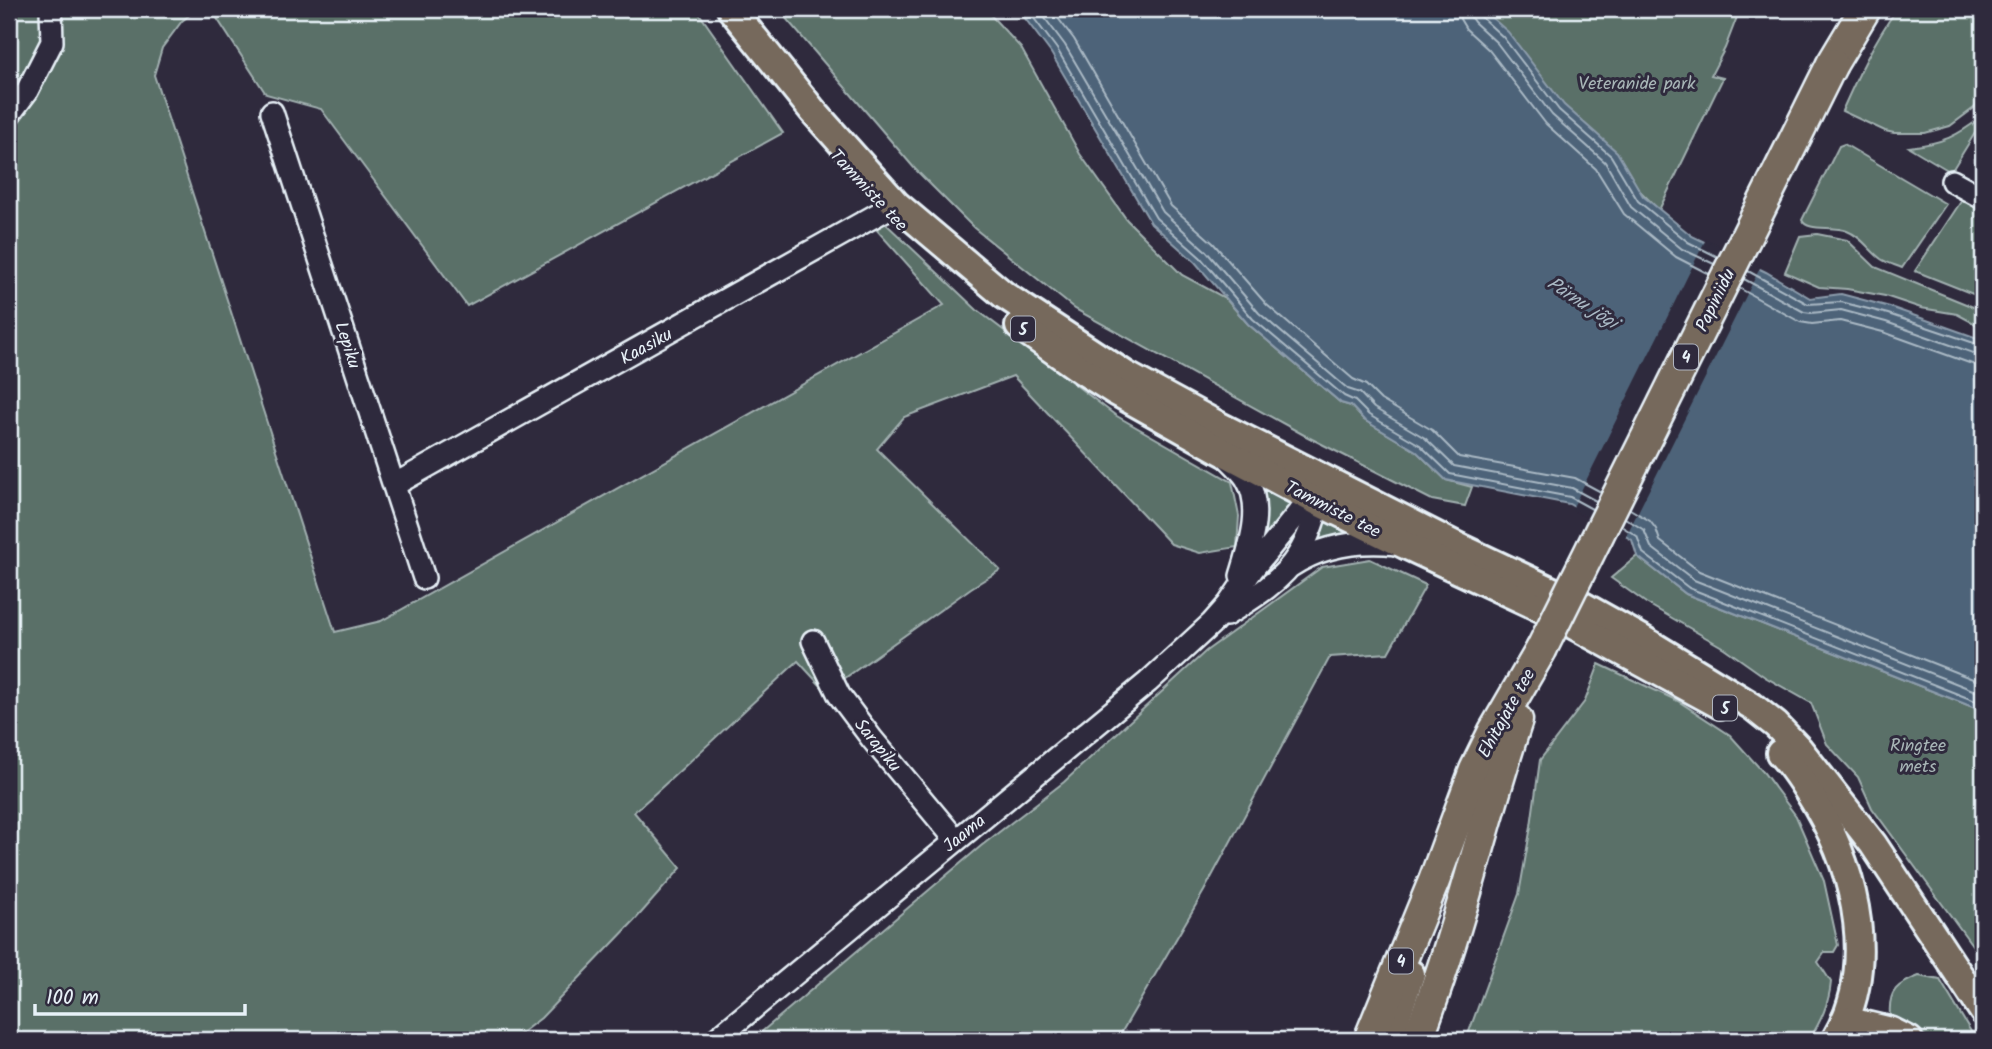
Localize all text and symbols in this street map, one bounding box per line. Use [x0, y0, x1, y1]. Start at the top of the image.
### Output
park label: Veteranide park [1579, 70, 1696, 99]
street label: Tammiste tee [822, 143, 914, 239]
street label: Papiniidu [1689, 264, 1744, 337]
water label: Pärnu jõgi [1540, 269, 1627, 340]
road number: 5 [1011, 316, 1035, 342]
street label: Lepiku [325, 318, 368, 373]
street label: Kaasiku [615, 321, 679, 374]
road number: 4 [1674, 344, 1698, 370]
street label: Tammiste tee [1279, 474, 1385, 547]
street label: Ehitajate tee [1471, 664, 1544, 764]
road number: 5 [1713, 695, 1737, 720]
street label: Sarapiku [846, 713, 908, 780]
park label: Ringtee mets [1890, 732, 1946, 782]
street label: Jaama [937, 808, 993, 861]
road number: 4 [1389, 948, 1413, 973]
scale bar [35, 972, 245, 1016]
text: 100 m [46, 982, 99, 1015]

